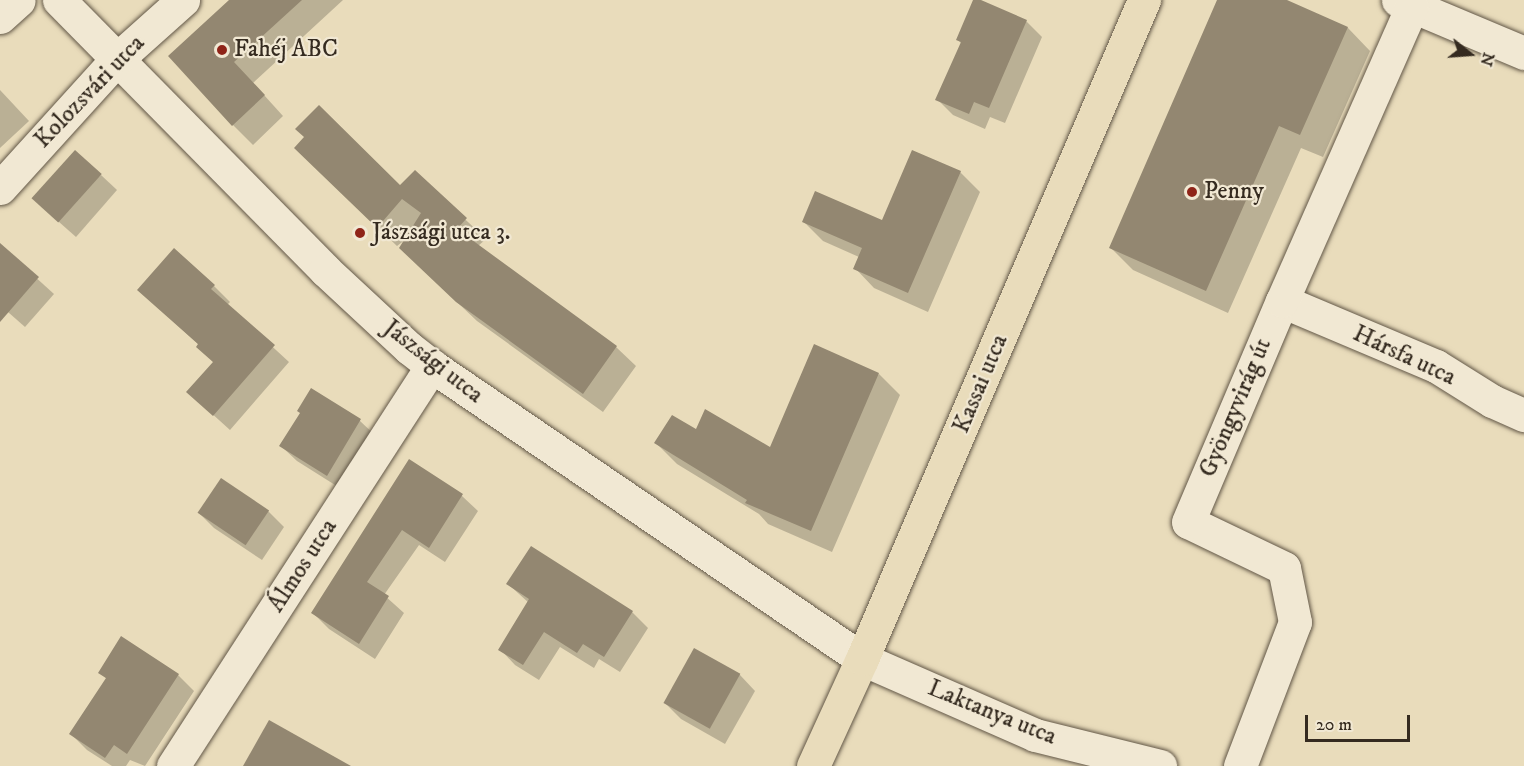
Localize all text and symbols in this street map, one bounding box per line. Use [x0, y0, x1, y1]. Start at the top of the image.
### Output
north arrow [1440, 24, 1500, 84]
street label: Kolozsvári utca [29, 29, 151, 155]
place label: Fahéj ABC [234, 36, 338, 64]
marker: Fahéj ABC [215, 43, 229, 57]
text: N [1476, 50, 1499, 68]
place label: Penny [1204, 178, 1264, 206]
marker: Penny [1185, 185, 1199, 199]
place label: Jászsági utca 3. [372, 219, 511, 247]
marker: Jászsági utca 3. [353, 226, 367, 240]
street label: Jászsági utca [377, 314, 489, 410]
street label: Hársfa utca [1348, 320, 1460, 392]
street label: Kassai utca [947, 330, 1015, 438]
street label: Gyöngyvirág út [1194, 334, 1278, 482]
street label: Álmos utca [262, 514, 344, 618]
street label: Laktanya utca [924, 674, 1060, 752]
scale bar [1308, 703, 1413, 741]
text: 20 m [1316, 714, 1352, 736]

